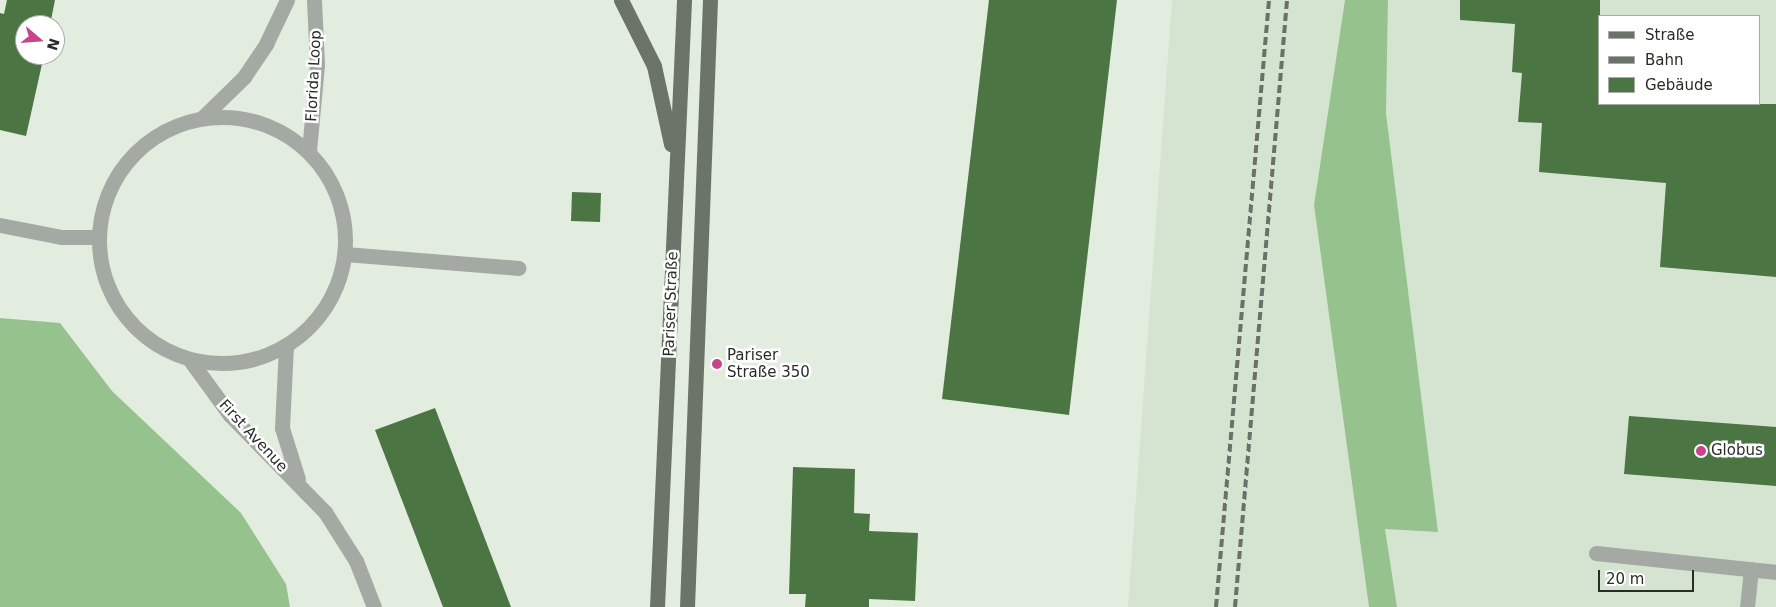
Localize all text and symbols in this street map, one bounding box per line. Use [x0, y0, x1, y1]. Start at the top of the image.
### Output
north arrow [15, 15, 65, 65]
legend [1598, 15, 1761, 105]
text: Straße [1645, 26, 1694, 44]
street label: Florida Loop [303, 30, 325, 122]
text: N [44, 36, 63, 52]
text: Bahn [1645, 51, 1684, 69]
text: Gebäude [1645, 76, 1713, 94]
street label: Pariser Straße [660, 251, 682, 357]
place label: Pariser Straße 350 [727, 346, 810, 381]
marker: Pariser Straße 350 [711, 358, 723, 370]
street label: First Avenue [215, 396, 291, 476]
place label: Globus [1711, 442, 1763, 460]
marker: Globus [1695, 445, 1707, 457]
scale bar [1601, 560, 1697, 592]
text: 20 m [1606, 570, 1644, 588]

